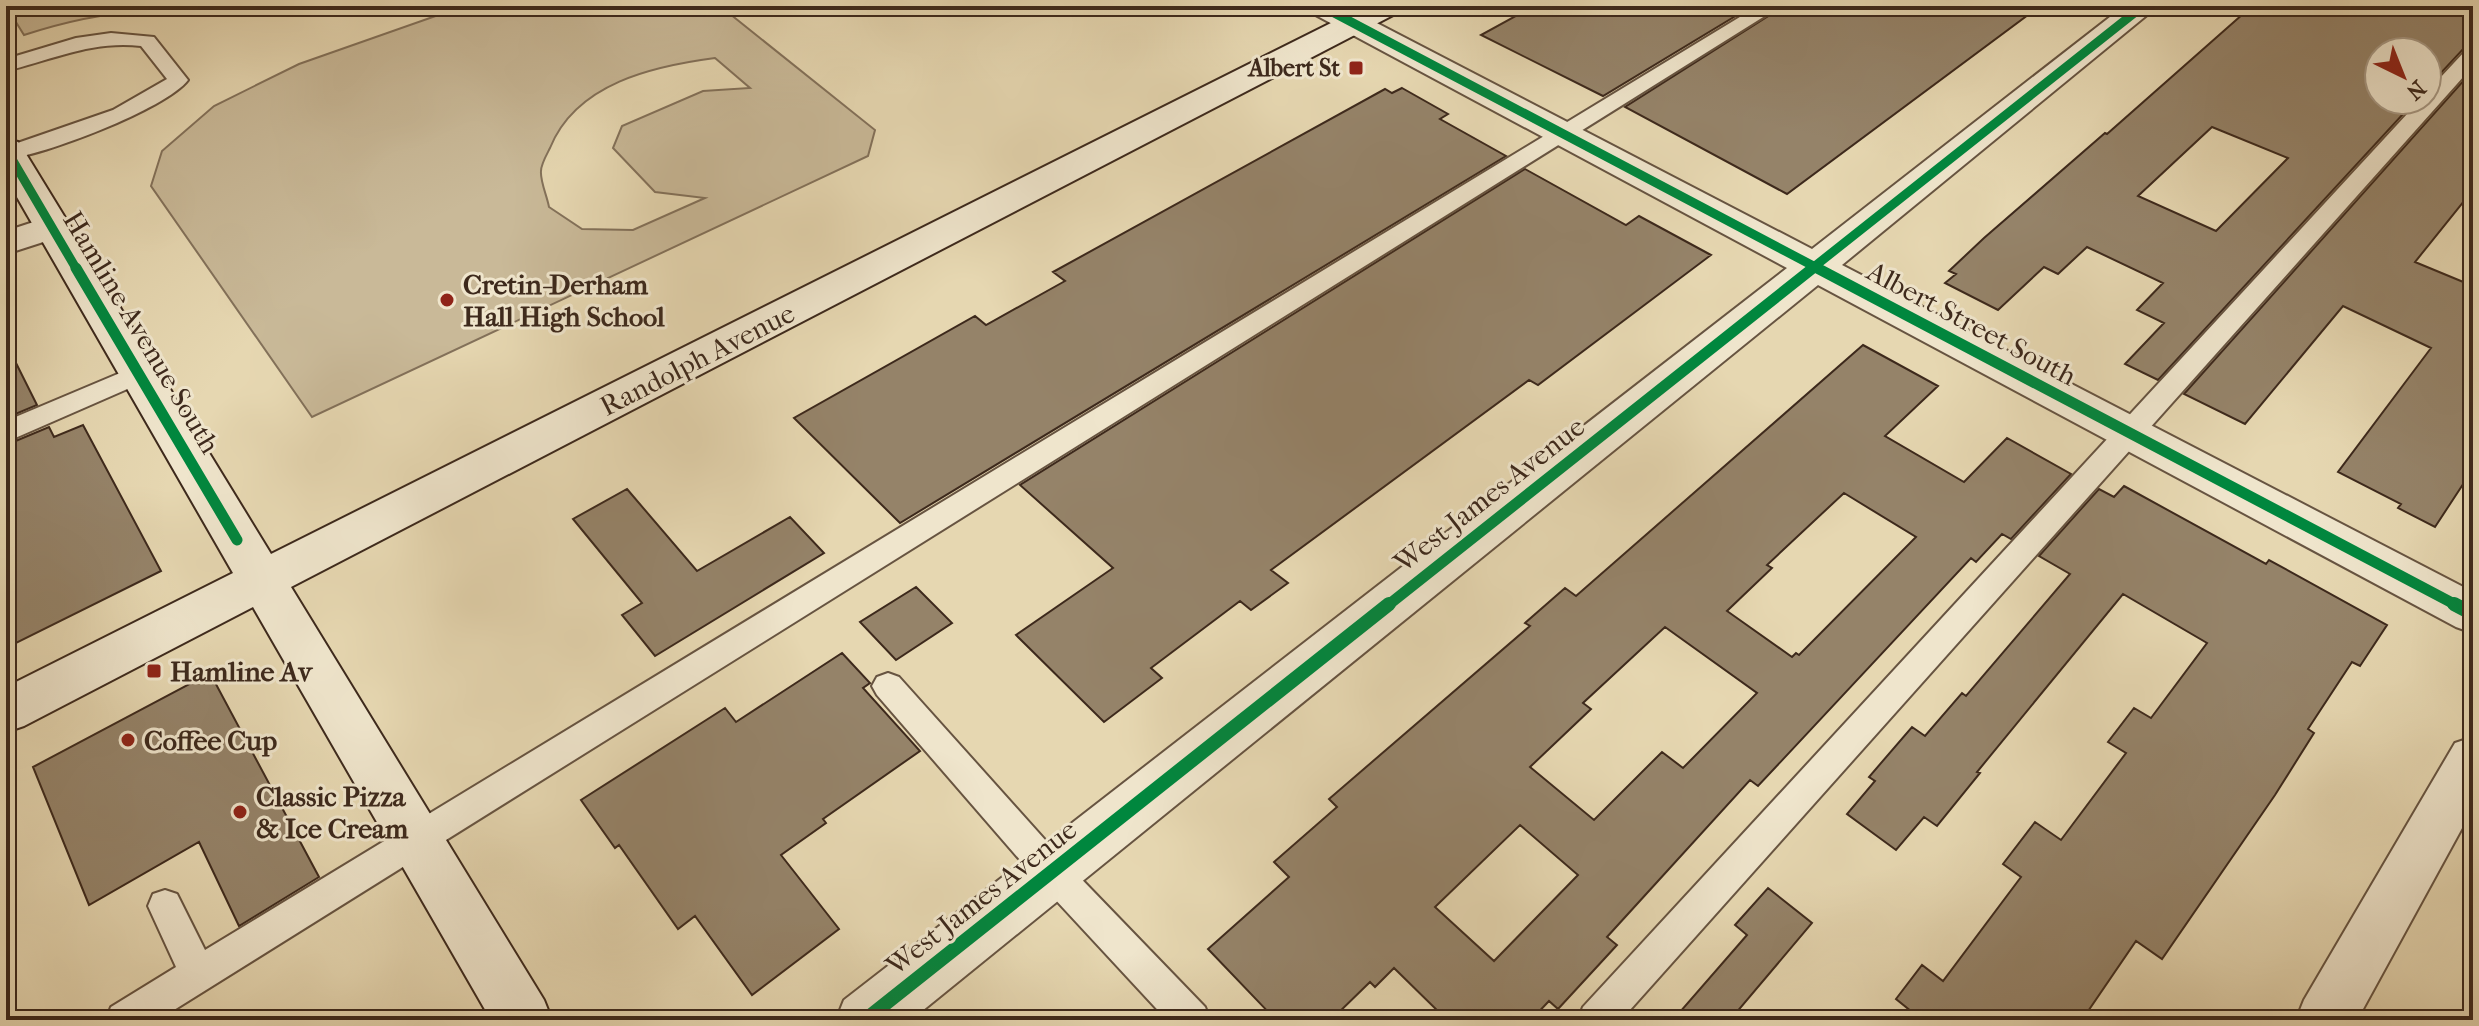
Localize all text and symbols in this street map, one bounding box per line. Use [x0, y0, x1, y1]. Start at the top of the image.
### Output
north arrow [2363, 36, 2443, 116]
place label: Albert St [1247, 54, 1340, 82]
marker: Albert St [1347, 59, 1365, 77]
text: N [2401, 75, 2431, 105]
street label: Hamline Avenue South [56, 205, 227, 460]
street label: Albert Street South [1861, 254, 2082, 393]
place label: Cretin-Derham Hall High School [463, 268, 665, 333]
marker: Cretin-Derham Hall High School [438, 291, 456, 309]
street label: Randolph Avenue [594, 296, 800, 423]
street label: West James Avenue [1387, 410, 1591, 580]
place label: Hamline Av [170, 655, 314, 688]
marker: Hamline Av [145, 662, 163, 680]
place label: Coffee Cup [144, 724, 277, 757]
marker: Coffee Cup [119, 731, 137, 749]
place label: Classic Pizza & Ice Cream [256, 780, 409, 845]
marker: Classic Pizza & Ice Cream [231, 803, 249, 821]
street label: West James Avenue [879, 813, 1083, 983]

